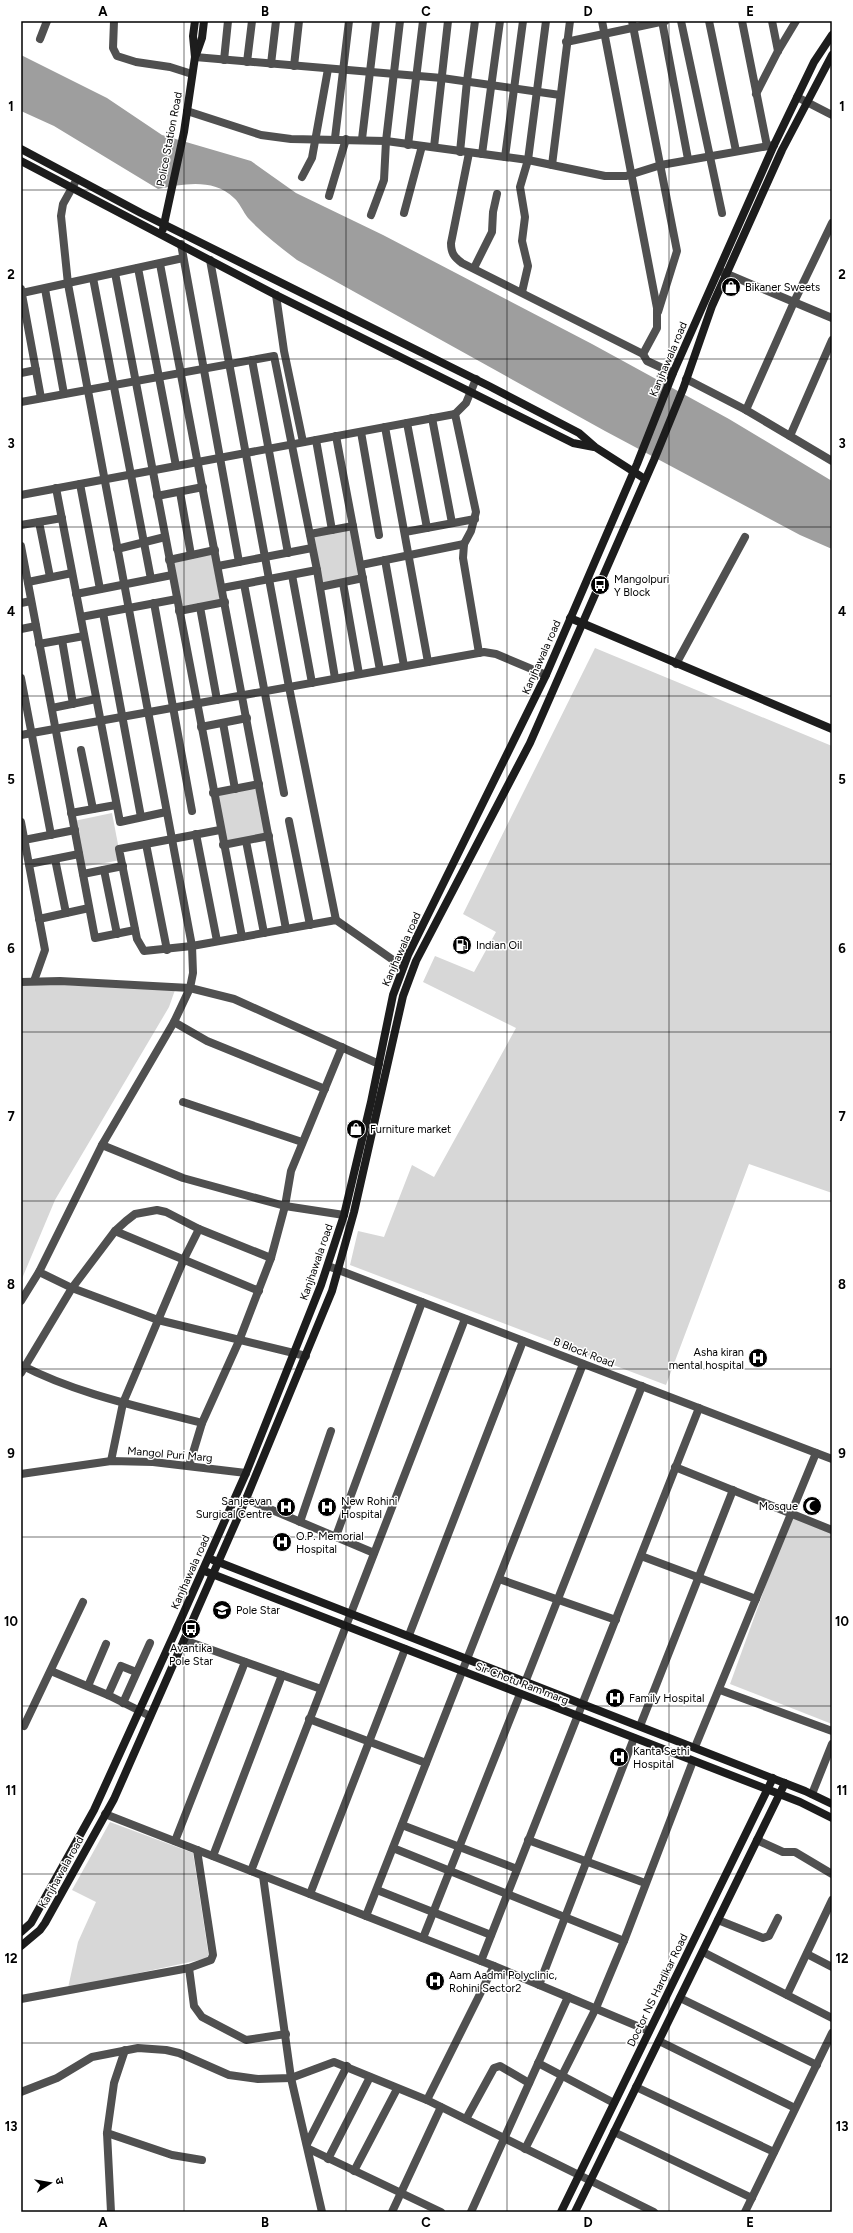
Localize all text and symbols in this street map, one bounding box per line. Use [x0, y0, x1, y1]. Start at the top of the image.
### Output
text: A [98, 4, 108, 19]
text: B [261, 4, 269, 19]
text: C [421, 4, 431, 19]
text: D [583, 4, 593, 19]
text: E [746, 4, 754, 19]
street label: Police Station Road [154, 91, 185, 187]
text: 1 [8, 99, 14, 114]
text: 1 [839, 99, 845, 114]
text: 2 [7, 267, 15, 282]
text: 2 [838, 267, 846, 282]
shop icon: Bikaner Sweets [720, 276, 742, 298]
place label: Bikaner Sweets [745, 281, 820, 294]
street label: Kanjhawala road [647, 320, 690, 399]
text: 3 [7, 436, 15, 451]
text: 3 [838, 436, 846, 451]
place label: Mangolpuri Y Block [614, 573, 669, 599]
bus stop icon: Mangolpuri Y Block [589, 574, 611, 596]
text: 4 [7, 604, 15, 619]
text: 4 [838, 604, 846, 619]
street label: Kanjhawala road [519, 618, 564, 696]
text: 5 [7, 772, 15, 787]
text: 5 [838, 772, 846, 787]
street label: Kanjhawala road [379, 910, 424, 988]
fuel station icon: Indian Oil [451, 934, 473, 956]
place label: Indian Oil [476, 939, 522, 952]
text: 6 [7, 941, 15, 956]
text: 6 [838, 941, 846, 956]
text: 7 [7, 1109, 15, 1124]
text: 7 [838, 1109, 846, 1124]
shop icon: Furniture market [345, 1118, 367, 1140]
place label: Furniture market [370, 1123, 451, 1136]
street label: Kanjhawala road [297, 1222, 336, 1302]
text: 8 [7, 1277, 15, 1292]
text: 8 [838, 1277, 846, 1292]
street label: B Block Road [551, 1335, 616, 1370]
place label: Asha kiran mental hospital [669, 1346, 744, 1372]
hospital icon: Asha kiran mental hospital [747, 1347, 769, 1369]
street label: Mangol Puri Marg [127, 1444, 213, 1465]
text: 9 [7, 1446, 15, 1461]
text: 9 [838, 1446, 846, 1461]
place label: Sanjeevan Surgical Centre [196, 1495, 272, 1521]
place label: New Rohini Hospital [341, 1495, 397, 1521]
mosque icon: Mosque [801, 1495, 823, 1517]
hospital icon: Sanjeevan Surgical Centre [275, 1496, 297, 1518]
hospital icon: New Rohini Hospital [316, 1496, 338, 1518]
place label: Mosque [759, 1500, 798, 1513]
place label: O.P. Memorial Hospital [296, 1530, 364, 1556]
hospital icon: O.P. Memorial Hospital [271, 1531, 293, 1553]
street label: Kanjhawala road [168, 1533, 213, 1611]
school or university icon: Pole Star [211, 1599, 233, 1621]
place label: Pole Star [236, 1604, 280, 1617]
text: 10 [4, 1614, 18, 1629]
text: 10 [835, 1614, 849, 1629]
bus stop icon: Avantika Pole Star [180, 1618, 202, 1640]
place label: Avantika Pole Star [169, 1642, 213, 1668]
street label: Sir Chotu Ram marg [473, 1660, 570, 1707]
hospital icon: Family Hospital [604, 1687, 626, 1709]
place label: Family Hospital [629, 1692, 704, 1705]
place label: Kanta Sethi Hospital [633, 1745, 689, 1771]
hospital icon: Kanta Sethi Hospital [608, 1746, 630, 1768]
text: 11 [6, 1783, 16, 1798]
text: 11 [837, 1783, 847, 1798]
street label: Kanjhawala road [36, 1834, 87, 1910]
street label: Doctor NS Hardikar Road [624, 1932, 690, 2049]
text: 12 [4, 1951, 18, 1966]
text: 12 [835, 1951, 849, 1966]
place label: Aam Aadmi Polyclinic, Rohini Sector2 [449, 1969, 557, 1995]
hospital icon: Aam Aadmi Polyclinic, Rohini Sector2 [424, 1970, 446, 1992]
text: 13 [5, 2119, 17, 2134]
text: 13 [836, 2119, 848, 2134]
north arrow [30, 2163, 70, 2203]
text: उ [52, 2177, 66, 2186]
text: A [98, 2215, 108, 2230]
text: B [261, 2215, 269, 2230]
text: C [421, 2215, 431, 2230]
text: D [583, 2215, 593, 2230]
text: E [746, 2215, 754, 2230]

